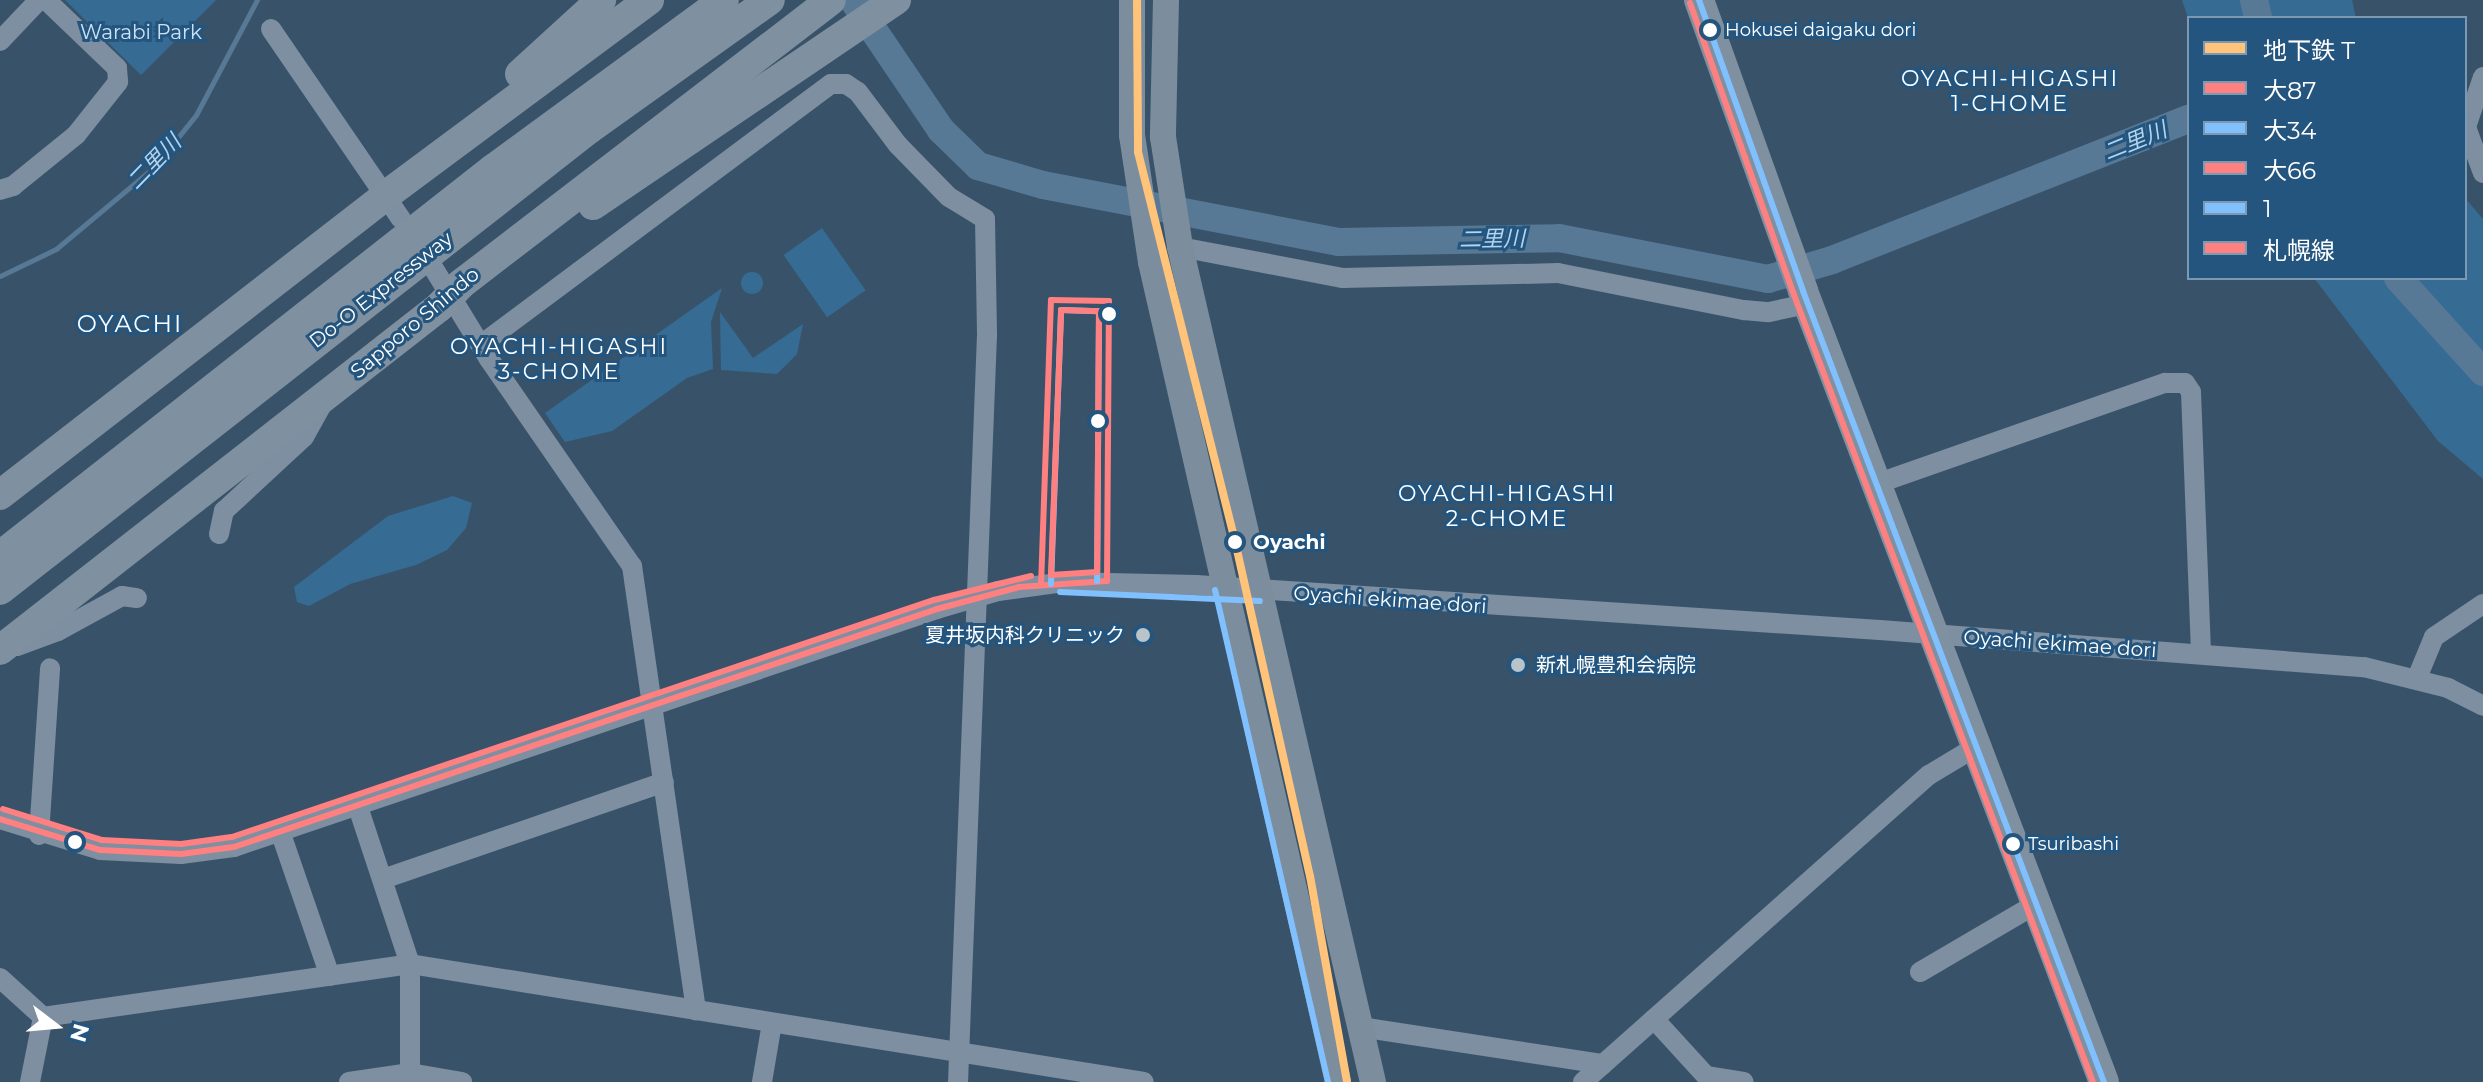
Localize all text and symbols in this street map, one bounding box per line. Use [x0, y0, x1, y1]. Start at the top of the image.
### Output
legend [2187, 16, 2467, 280]
place label: Hokusei daigaku dori [1725, 19, 1916, 41]
park label: Warabi Park [80, 20, 202, 44]
marker: Hokusei daigaku dori [1702, 22, 1718, 38]
text: 地下鉄 T [2263, 36, 2355, 65]
district label: OYACHI-HIGASHI 1-CHOME [1901, 65, 2119, 116]
text: 大87 [2263, 76, 2316, 105]
water label: 二里川 [2099, 116, 2171, 166]
text: 大34 [2263, 116, 2316, 145]
water label: 二里川 [122, 129, 186, 195]
text: 大66 [2263, 156, 2316, 185]
text: 1 [2263, 194, 2272, 223]
water label: 二里川 [1459, 225, 1525, 253]
street label: Do-O Expressway [305, 227, 457, 353]
text: 札幌線 [2263, 236, 2335, 265]
street label: Sapporo Shindo [346, 262, 484, 384]
unlabelled marker [1101, 306, 1117, 322]
district label: OYACHI [77, 310, 183, 338]
district label: OYACHI-HIGASHI 3-CHOME [450, 333, 668, 384]
unlabelled marker [1090, 413, 1106, 429]
district label: OYACHI-HIGASHI 2-CHOME [1398, 480, 1616, 532]
place label: Oyachi [1253, 530, 1325, 554]
marker: Oyachi [1224, 531, 1246, 553]
street label: Oyachi ekimae dori [1293, 581, 1487, 619]
place label: 夏井坂内科クリニック [925, 623, 1125, 647]
marker: 夏井坂内科クリニック [1132, 624, 1154, 646]
street label: Oyachi ekimae dori [1963, 625, 2157, 663]
place label: 新札幌豊和会病院 [1536, 653, 1696, 677]
marker: 新札幌豊和会病院 [1507, 654, 1529, 676]
place label: Tsuribashi [2028, 833, 2119, 855]
unlabelled marker [67, 834, 83, 850]
marker: Tsuribashi [2005, 836, 2021, 852]
north arrow [16, 986, 96, 1066]
text: N [64, 1020, 95, 1045]

